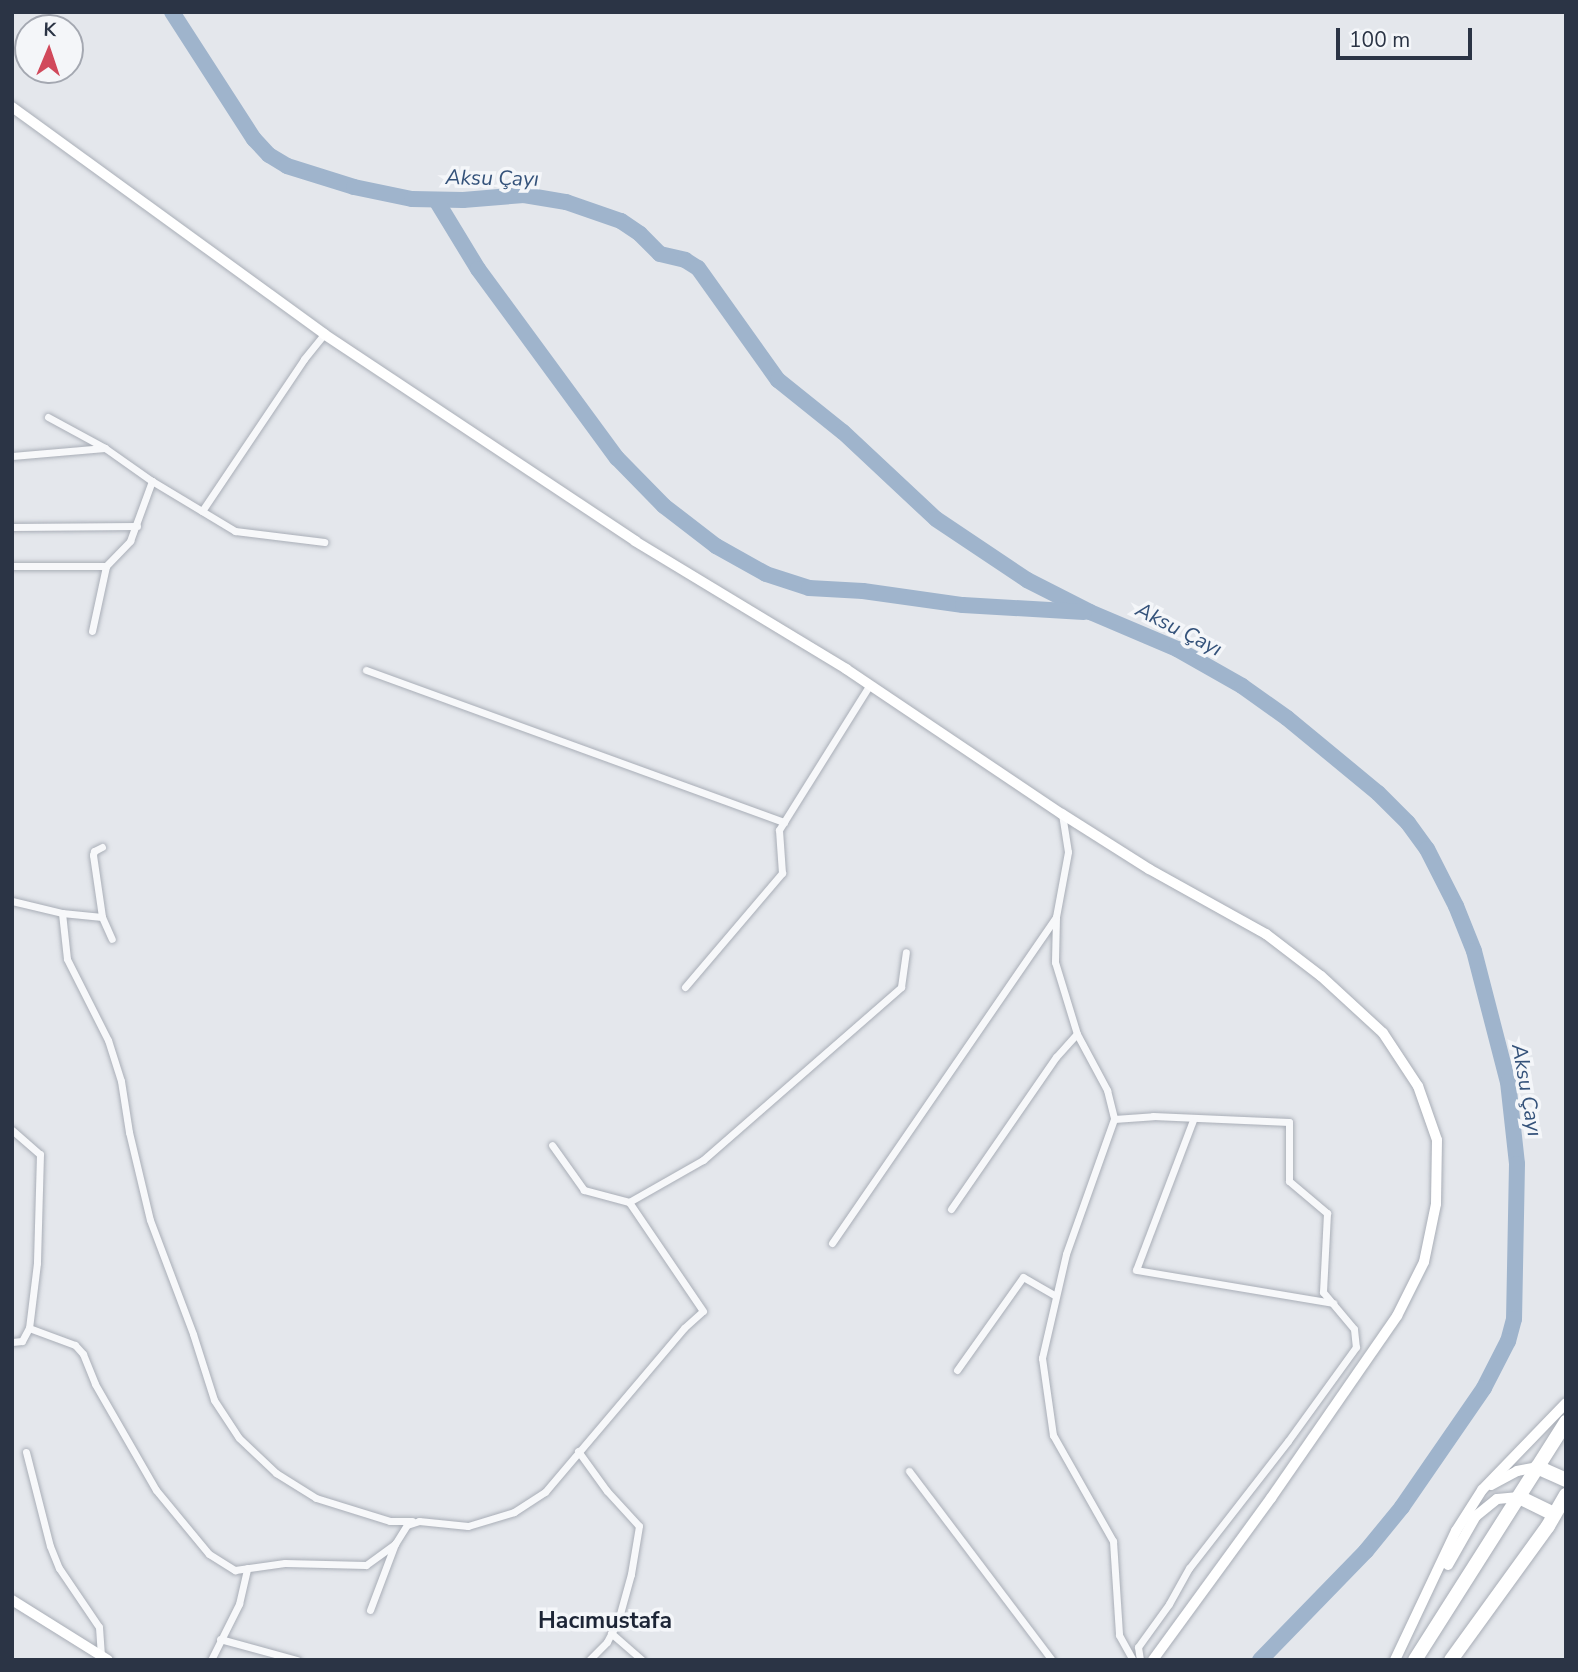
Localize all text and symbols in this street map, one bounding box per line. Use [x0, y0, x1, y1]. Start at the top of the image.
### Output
north arrow [14, 14, 84, 84]
scale bar [1340, 14, 1476, 58]
text: K [43, 17, 56, 43]
text: 100 m [1349, 26, 1410, 54]
water label: Aksu Çayı [445, 165, 539, 191]
water label: Aksu Çayı [1132, 597, 1226, 661]
water label: Aksu Çayı [1506, 1042, 1548, 1138]
district label: Hacımustafa [538, 1607, 672, 1635]

